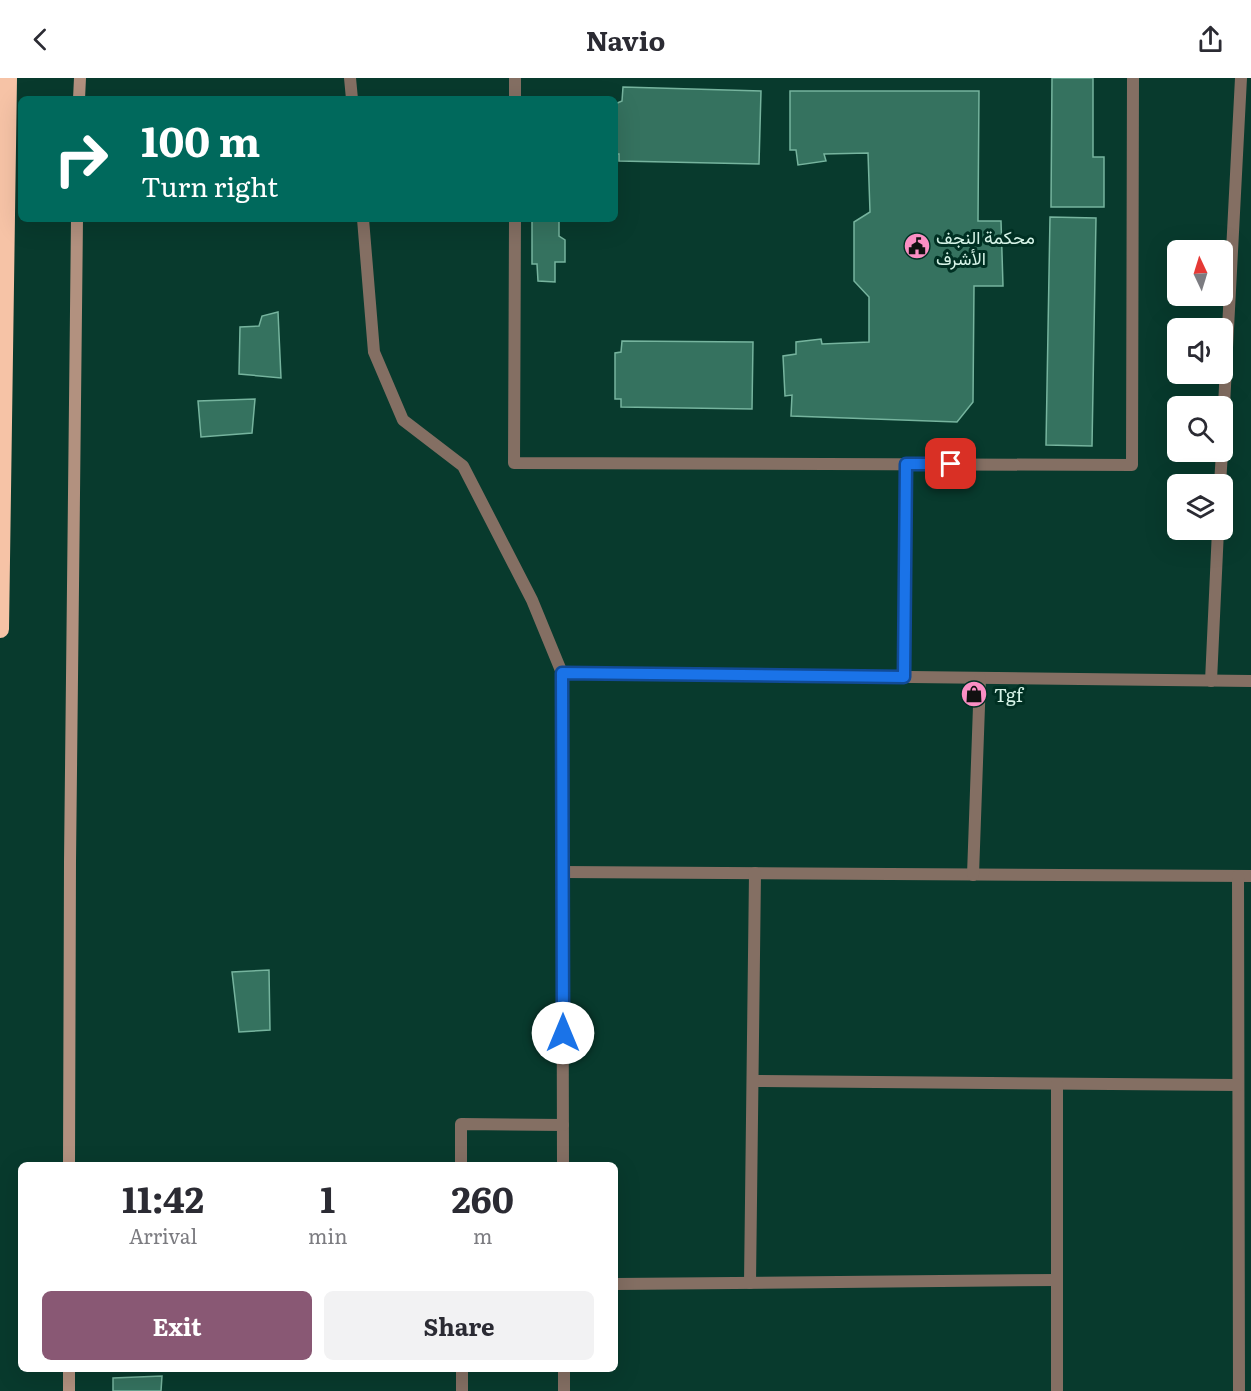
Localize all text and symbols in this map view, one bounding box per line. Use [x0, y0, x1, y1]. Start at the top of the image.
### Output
text: Navio [586, 19, 665, 59]
icon: back [24, 23, 57, 56]
icon: share [1194, 23, 1227, 56]
text: 100 m [141, 108, 260, 170]
icon: right [42, 120, 120, 198]
text: Turn right [141, 165, 278, 205]
place label: محكمة النجف الأشرف [936, 223, 1035, 271]
public building icon: محكمة النجف الأشرف [902, 231, 932, 261]
north arrow [1167, 240, 1233, 306]
map controls [1167, 240, 1233, 540]
button: sound [1167, 318, 1233, 384]
button: search [1167, 396, 1233, 462]
pin [925, 438, 976, 489]
icon: arrive [934, 447, 967, 480]
button: layers [1167, 474, 1233, 540]
shop icon: Tgf [959, 679, 989, 709]
place label: Tgf [994, 681, 1025, 708]
position arrow [531, 1001, 595, 1065]
text: 11:42 [122, 1171, 204, 1224]
text: 1 [320, 1171, 335, 1224]
text: 260 [451, 1171, 514, 1224]
text: Arrival [129, 1220, 197, 1250]
text: min [308, 1220, 347, 1250]
text: m [473, 1220, 492, 1250]
button: Exit [42, 1291, 312, 1360]
button: Share [324, 1291, 594, 1360]

